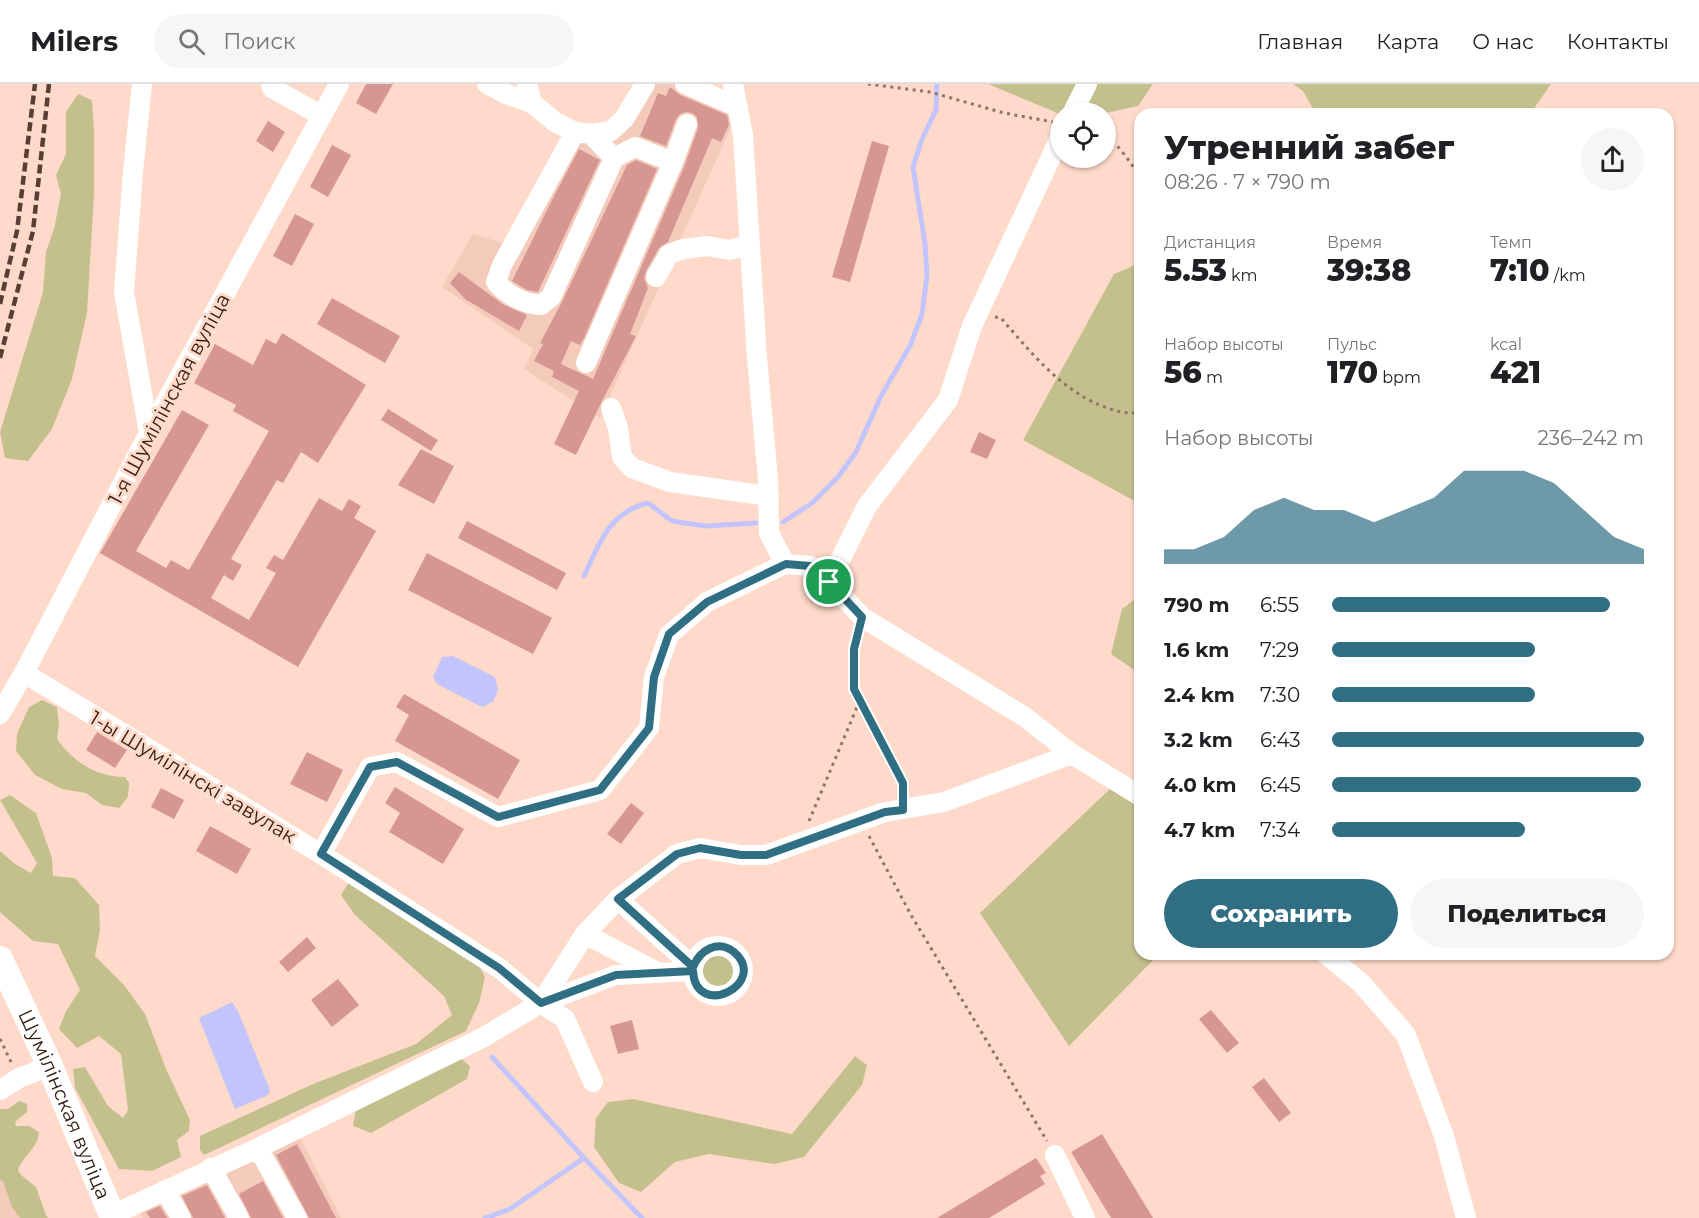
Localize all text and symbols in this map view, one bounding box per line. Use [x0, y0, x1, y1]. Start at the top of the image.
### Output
search box [154, 14, 574, 68]
text: Milers [30, 24, 118, 58]
icon: search [175, 25, 208, 58]
text: Поиск [223, 28, 296, 55]
text: Главная [1257, 29, 1343, 54]
text: Карта [1376, 29, 1439, 54]
text: О нас [1472, 29, 1534, 54]
text: Контакты [1567, 29, 1669, 54]
map controls [1050, 102, 1116, 168]
button: locate [1050, 102, 1116, 168]
text: Утренний забег [1164, 127, 1454, 167]
button: share [1581, 128, 1644, 191]
text: 08:26 · 7 × 790 m [1164, 170, 1331, 194]
text: Дистанция [1164, 233, 1256, 252]
text: Время [1327, 233, 1382, 252]
text: Темп [1490, 233, 1532, 252]
text: 5.53 [1164, 252, 1227, 289]
text: 39:38 [1327, 252, 1411, 289]
text: 7:10 [1490, 252, 1550, 289]
text: km [1227, 266, 1257, 285]
text: /km [1550, 266, 1586, 285]
street label: 1-я Шумілінская вуліца [103, 289, 235, 509]
text: Набор высоты [1164, 335, 1284, 354]
text: Пульс [1327, 335, 1377, 354]
text: kcal [1490, 335, 1522, 354]
text: 56 [1164, 354, 1202, 391]
text: 170 [1327, 354, 1378, 391]
text: 421 [1490, 354, 1541, 391]
text: m [1202, 368, 1223, 387]
text: bpm [1378, 368, 1421, 387]
text: Набор высоты [1164, 426, 1313, 450]
text: 236–242 m [1537, 426, 1644, 450]
pin [803, 556, 854, 607]
icon: arrive [812, 565, 845, 598]
text: 790 m [1164, 593, 1229, 617]
text: 6:55 [1260, 593, 1299, 617]
text: 1.6 km [1164, 638, 1229, 662]
text: 7:29 [1260, 638, 1299, 662]
text: 2.4 km [1164, 683, 1235, 707]
text: 7:30 [1260, 683, 1300, 707]
street label: 1-ы Шумілінскі завулак [85, 706, 301, 848]
text: 3.2 km [1164, 728, 1233, 752]
text: 6:43 [1260, 728, 1301, 752]
text: 4.0 km [1164, 773, 1236, 797]
text: 6:45 [1260, 773, 1301, 797]
text: 4.7 km [1164, 818, 1235, 842]
text: 7:34 [1260, 818, 1300, 842]
button: Сохранить [1164, 879, 1398, 948]
button: Поделиться [1410, 879, 1644, 948]
street label: Шумілінская вуліца [13, 1006, 116, 1203]

